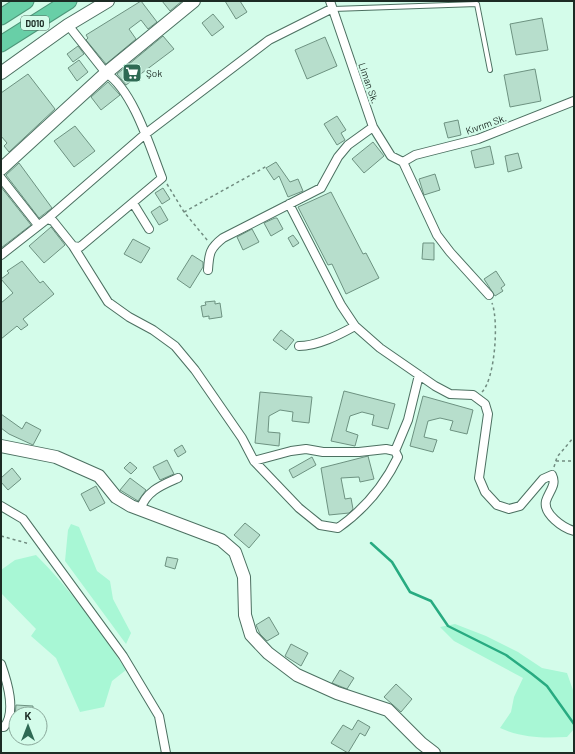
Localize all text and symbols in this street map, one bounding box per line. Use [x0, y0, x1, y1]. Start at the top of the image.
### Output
road number: D010 [21, 16, 49, 30]
street label: Liman Sk. [356, 61, 382, 105]
supermarket icon: Şok [121, 62, 143, 84]
place label: Şok [146, 67, 162, 79]
street label: Kıvrım Sk. [464, 111, 508, 137]
north arrow [8, 706, 48, 746]
text: K [25, 709, 32, 722]

